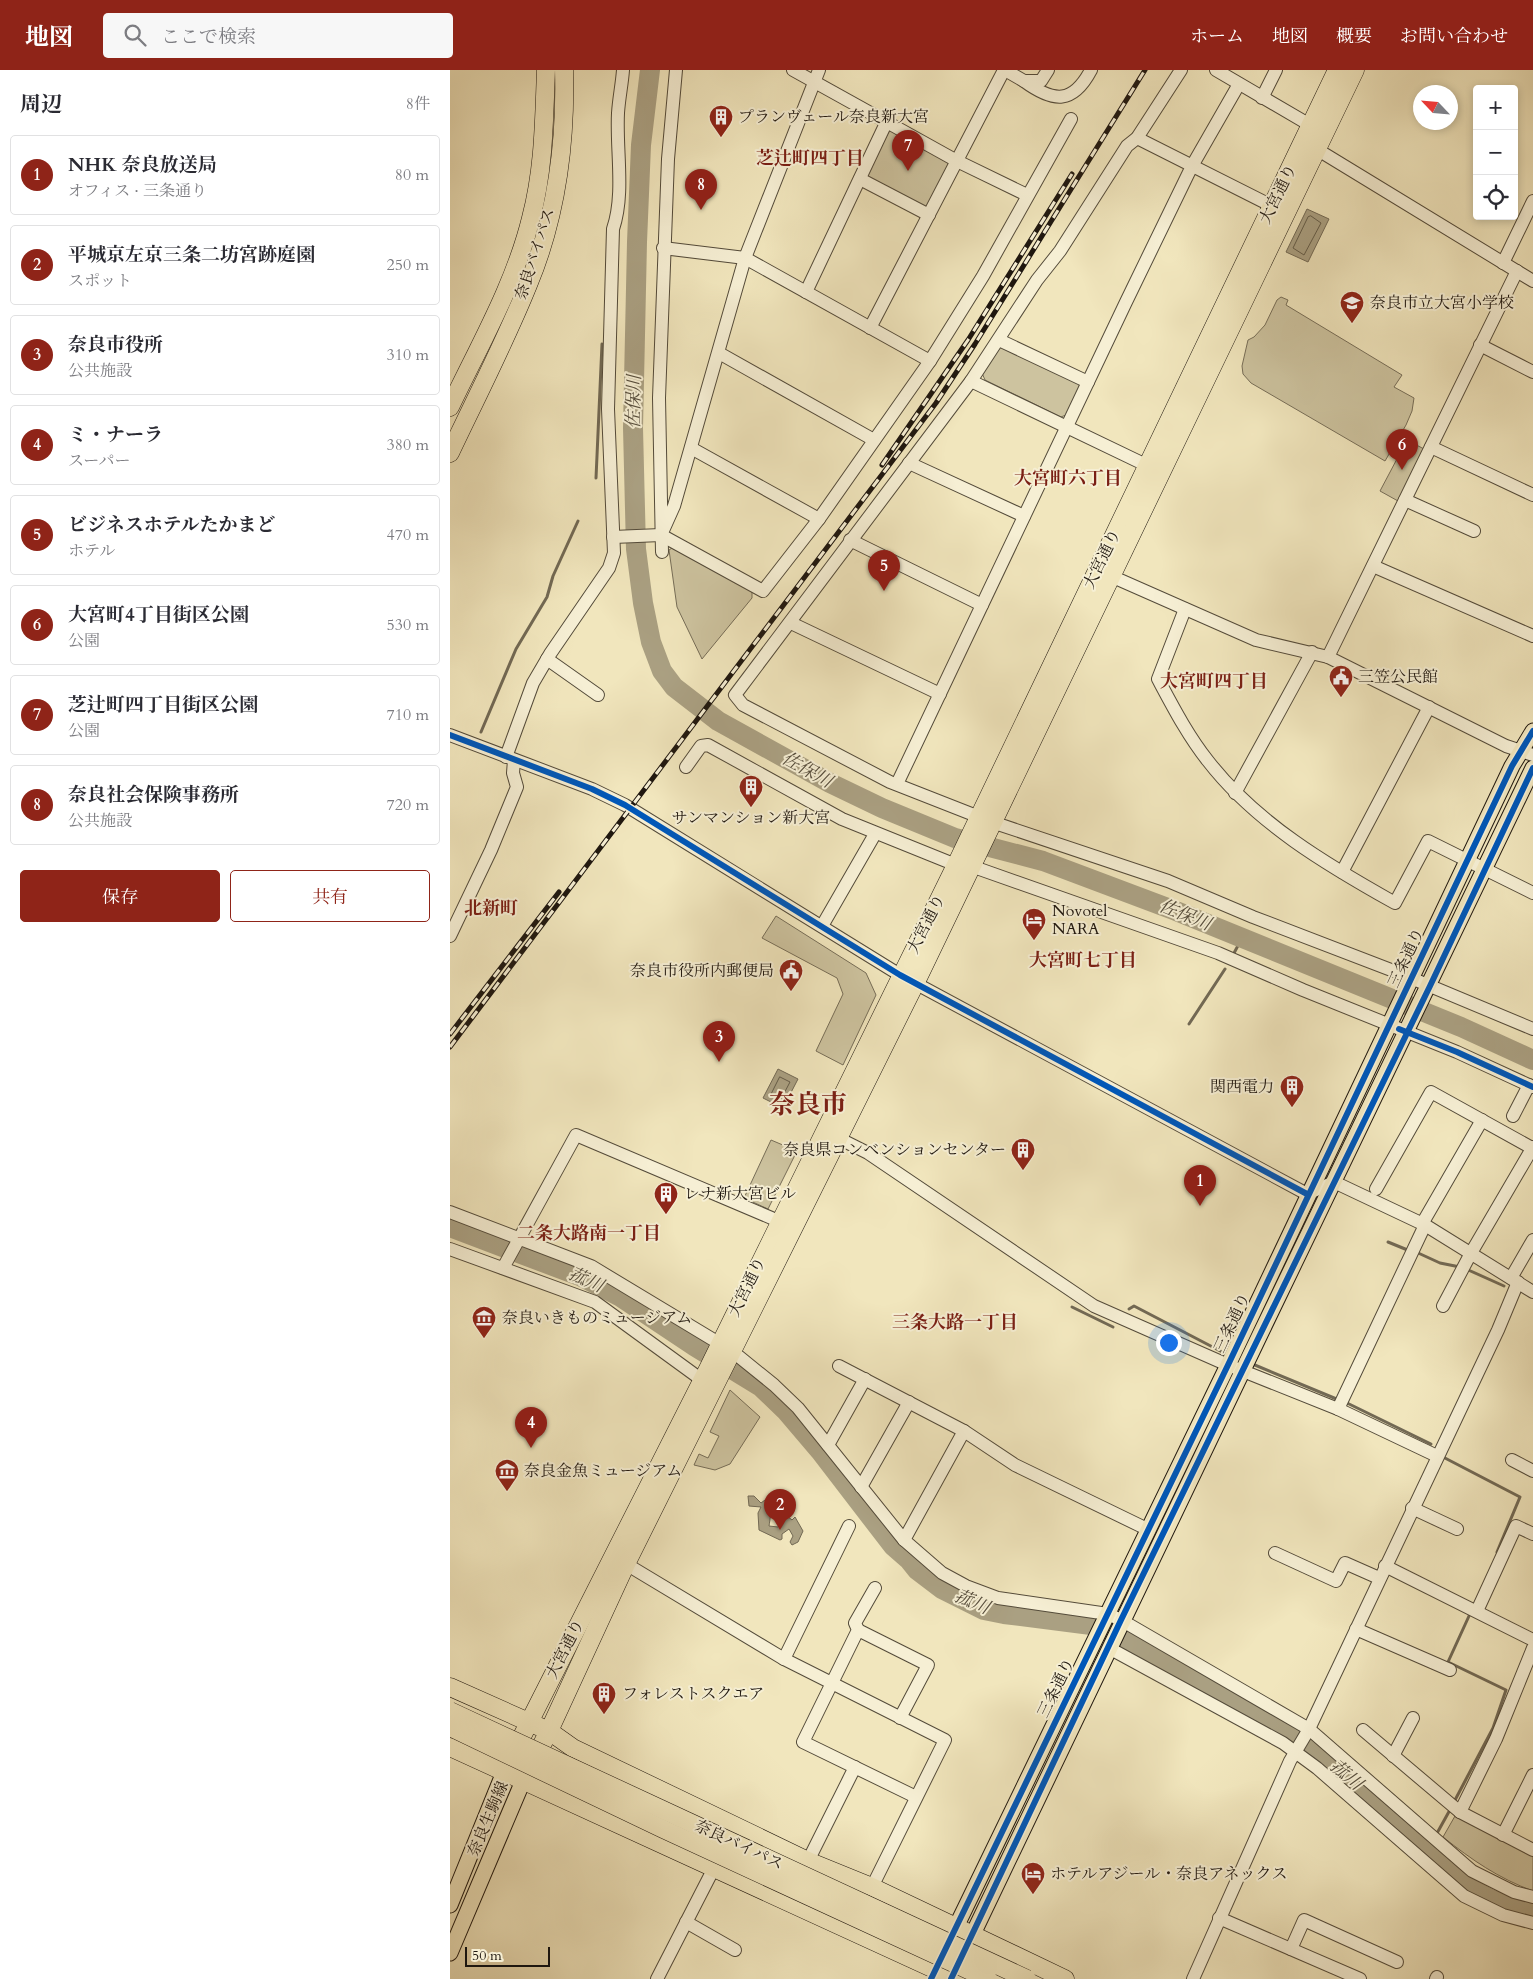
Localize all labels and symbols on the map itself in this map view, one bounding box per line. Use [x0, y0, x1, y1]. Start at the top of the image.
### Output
north arrow [1413, 85, 1458, 130]
building icon: プランヴェール奈良新大宮 [708, 104, 734, 138]
place label: プランヴェール奈良新大宮 [738, 106, 929, 128]
pin: 7 [892, 130, 924, 171]
district label: 芝辻町四丁目 [756, 146, 864, 171]
street label: 大宮通り [1254, 160, 1302, 228]
pin: 8 [685, 169, 717, 210]
street label: 奈良バイパス [510, 205, 560, 303]
school or university icon: 奈良市立大宮小学校 [1339, 290, 1365, 324]
place label: 奈良市立大宮小学校 [1370, 292, 1514, 314]
water label: 佐保川 [621, 373, 647, 429]
pin: 6 [1386, 429, 1418, 470]
district label: 大宮町六丁目 [1014, 466, 1122, 491]
street label: 大宮通り [1078, 525, 1126, 593]
pin: 5 [868, 550, 900, 591]
public building icon: 三笠公民館 [1328, 664, 1354, 698]
place label: 三笠公民館 [1358, 666, 1438, 688]
district label: 大宮町四丁目 [1160, 669, 1268, 694]
water label: 佐保川 [777, 746, 838, 795]
building icon: サンマンション新大宮 [738, 774, 764, 808]
place label: サンマンション新大宮 [672, 807, 830, 829]
street label: 大宮通り [902, 890, 950, 958]
water label: 佐保川 [1155, 893, 1217, 937]
district label: 北新町 [464, 896, 518, 921]
place label: Novotel NARA [1052, 900, 1107, 940]
hotel icon: Novotel NARA [1021, 907, 1047, 941]
street label: 三条通り [1383, 924, 1429, 992]
district label: 大宮町七丁目 [1029, 948, 1137, 973]
public building icon: 奈良市役所内郵便局 [778, 958, 804, 992]
place label: 奈良市役所内郵便局 [630, 960, 774, 982]
pin: 3 [703, 1021, 735, 1062]
building icon: 関西電力 [1279, 1074, 1305, 1108]
place label: 関西電力 [1210, 1076, 1274, 1098]
district label: 奈良市 [769, 1087, 847, 1122]
building icon: 奈良県コンベンションセンター [1010, 1137, 1036, 1171]
place label: 奈良県コンベンションセンター [783, 1139, 1006, 1161]
pin: 1 [1184, 1165, 1216, 1206]
building icon: レナ新大宮ビル [653, 1181, 679, 1215]
place label: レナ新大宮ビル [684, 1183, 796, 1205]
district label: 二条大路南一丁目 [517, 1221, 661, 1246]
street label: 大宮通り [723, 1253, 771, 1321]
water label: 菰川 [564, 1261, 609, 1300]
street label: 三条通り [1209, 1289, 1255, 1357]
museum icon: 奈良いきものミュージアム [471, 1305, 497, 1339]
place label: 奈良いきものミュージアム [502, 1307, 692, 1329]
district label: 三条大路一丁目 [892, 1310, 1018, 1335]
your location [1156, 1330, 1182, 1356]
pin: 4 [515, 1407, 547, 1448]
museum icon: 奈良金魚ミュージアム [494, 1458, 520, 1492]
place label: 奈良金魚ミュージアム [524, 1460, 682, 1482]
pin: 2 [764, 1489, 796, 1530]
water label: 菰川 [951, 1583, 995, 1621]
street label: 大宮通り [541, 1615, 589, 1683]
street label: 三条通り [1032, 1654, 1080, 1722]
building icon: フォレストスクエア [591, 1681, 617, 1715]
place label: フォレストスクエア [622, 1683, 764, 1705]
water label: 菰川 [1324, 1754, 1369, 1797]
street label: 奈良生駒線 [462, 1778, 514, 1860]
street label: 奈良バイパス [691, 1815, 787, 1875]
hotel icon: ホテルアジール・奈良アネックス [1020, 1861, 1046, 1895]
place label: ホテルアジール・奈良アネックス [1050, 1863, 1287, 1885]
scale bar [465, 1944, 550, 1967]

